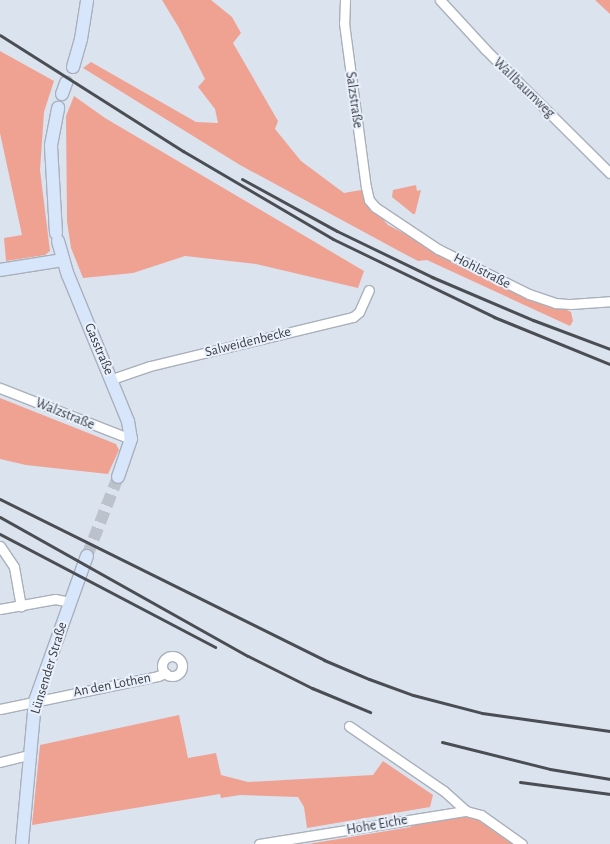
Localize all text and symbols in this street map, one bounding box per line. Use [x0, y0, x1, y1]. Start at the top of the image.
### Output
street label: Wallbaumweg [490, 54, 558, 122]
street label: Salzstraße [342, 71, 366, 129]
street label: Hohlstraße [451, 250, 513, 292]
street label: Gasstraße [81, 321, 117, 377]
street label: Salweidenbecke [203, 323, 293, 361]
street label: Walzstraße [33, 395, 97, 433]
street label: Lünsender Straße [27, 620, 71, 716]
street label: An den Lothen [72, 669, 152, 701]
street label: Hohe Eiche [345, 811, 409, 839]

